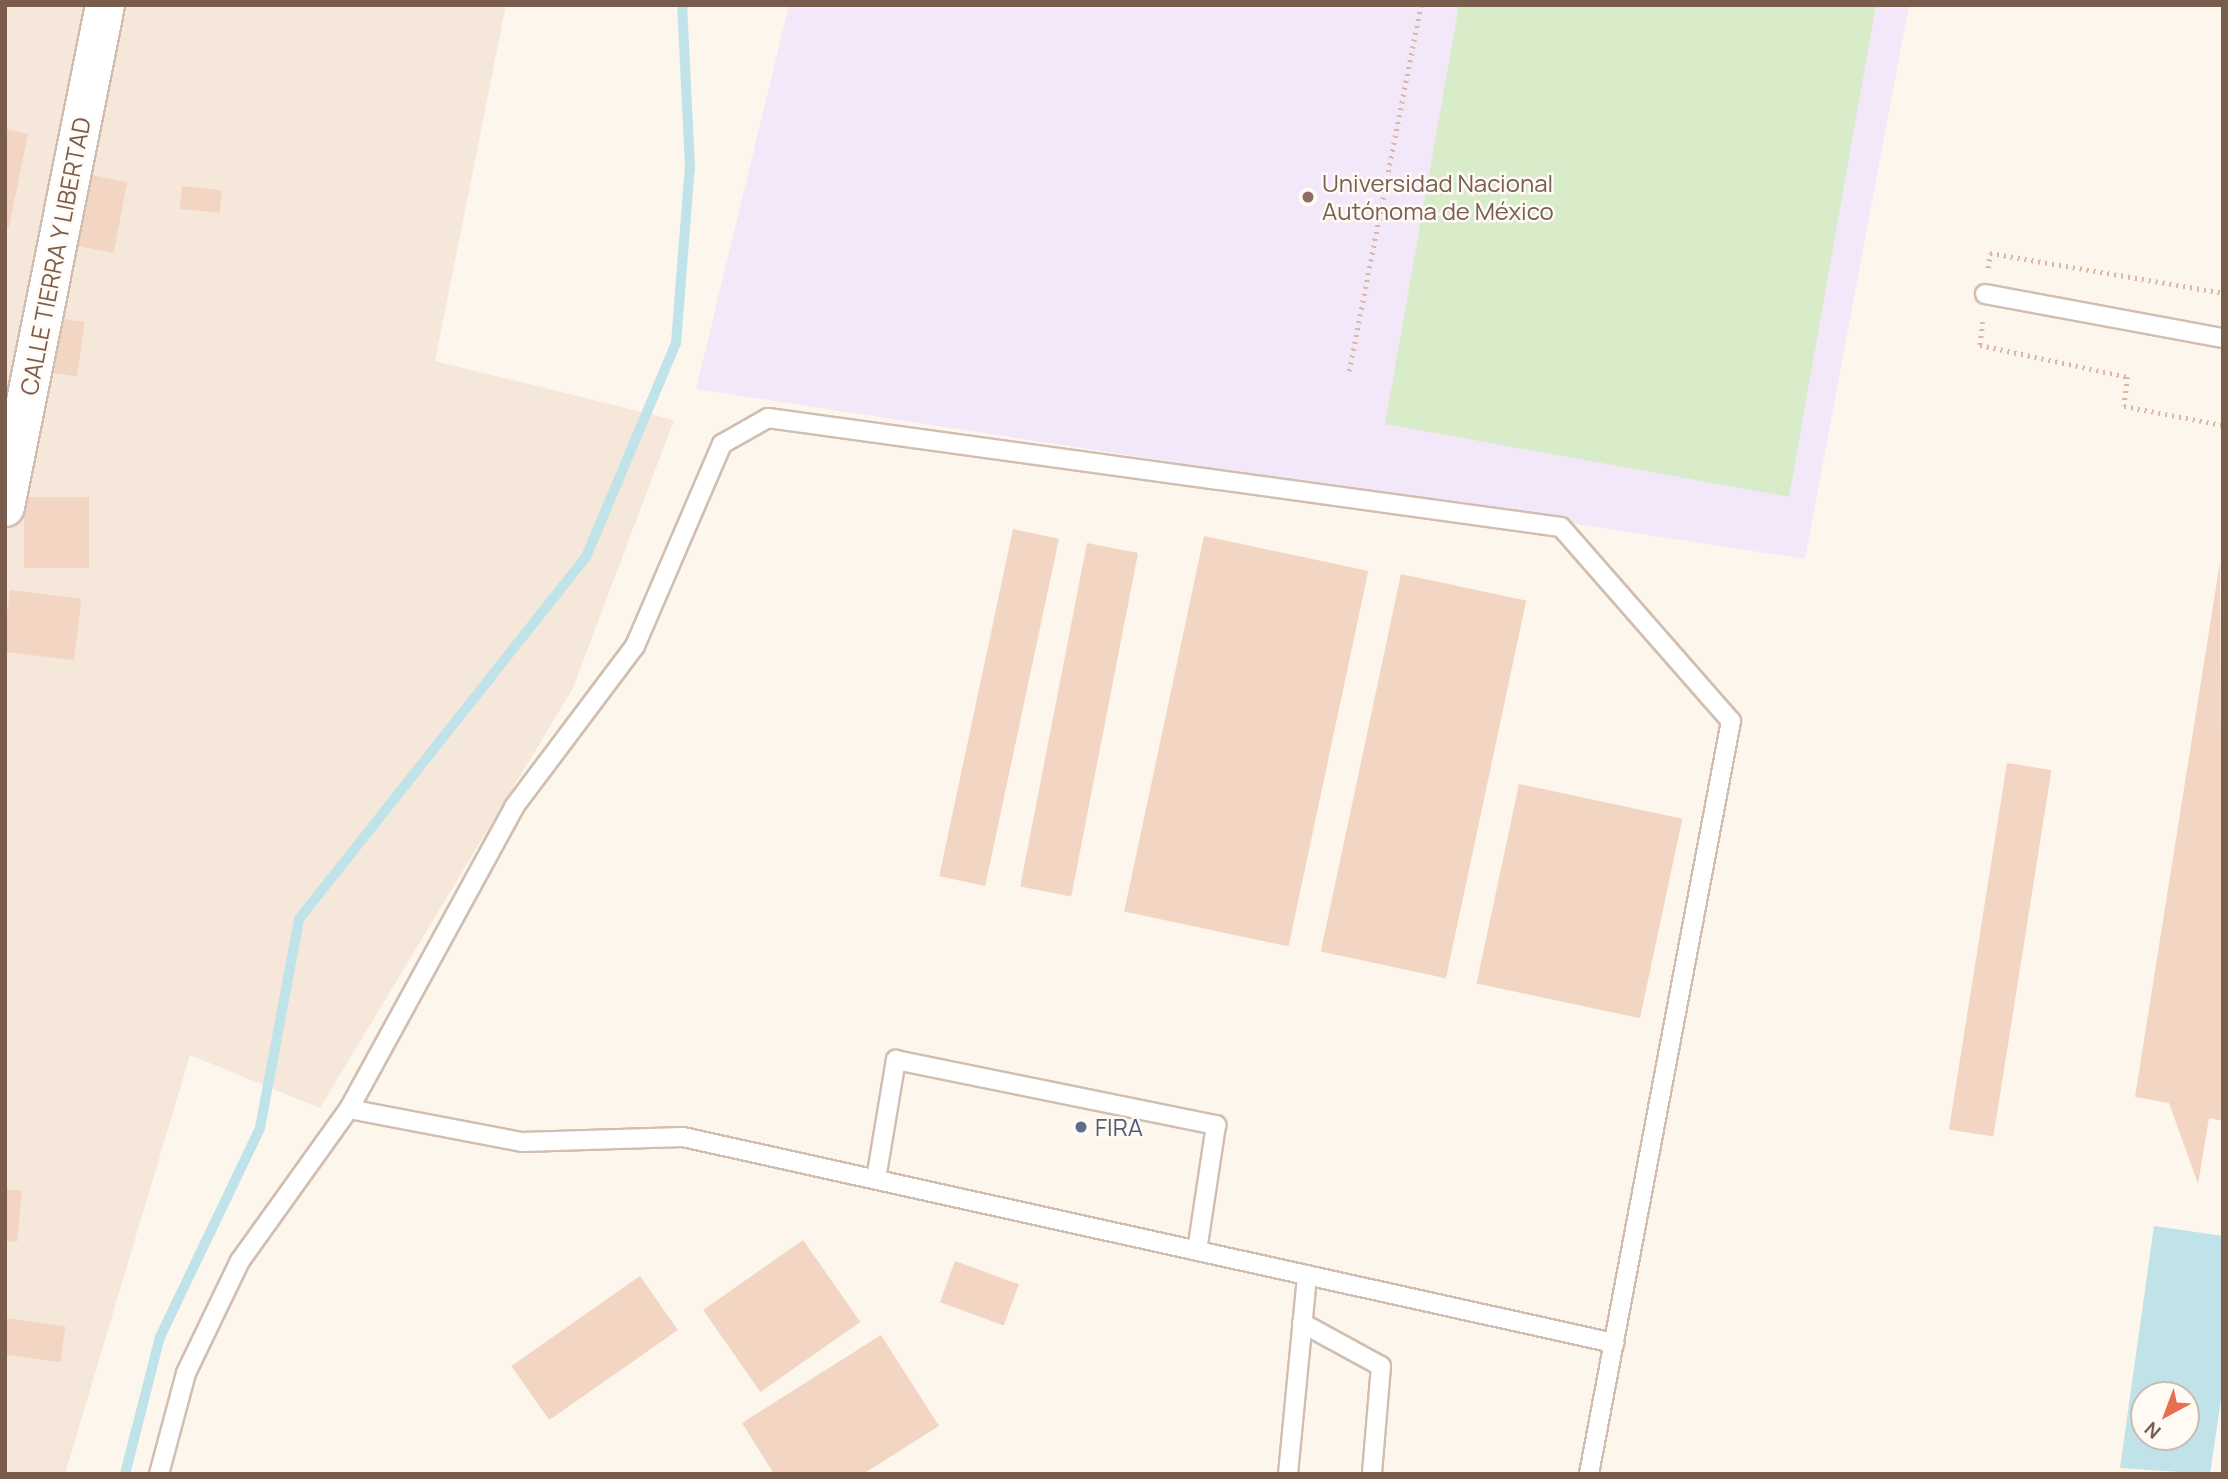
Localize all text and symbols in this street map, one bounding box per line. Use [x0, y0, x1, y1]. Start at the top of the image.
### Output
street label: CALLE TIERRA Y LIBERTAD [14, 114, 96, 398]
place label: Universidad Nacional Autónoma de México [1322, 169, 1554, 225]
marker: Universidad Nacional Autónoma de México [1300, 189, 1316, 205]
place label: FIRA [1095, 1113, 1143, 1141]
marker: FIRA [1073, 1119, 1089, 1135]
north arrow [2130, 1381, 2200, 1451]
text: N [2139, 1416, 2166, 1445]

